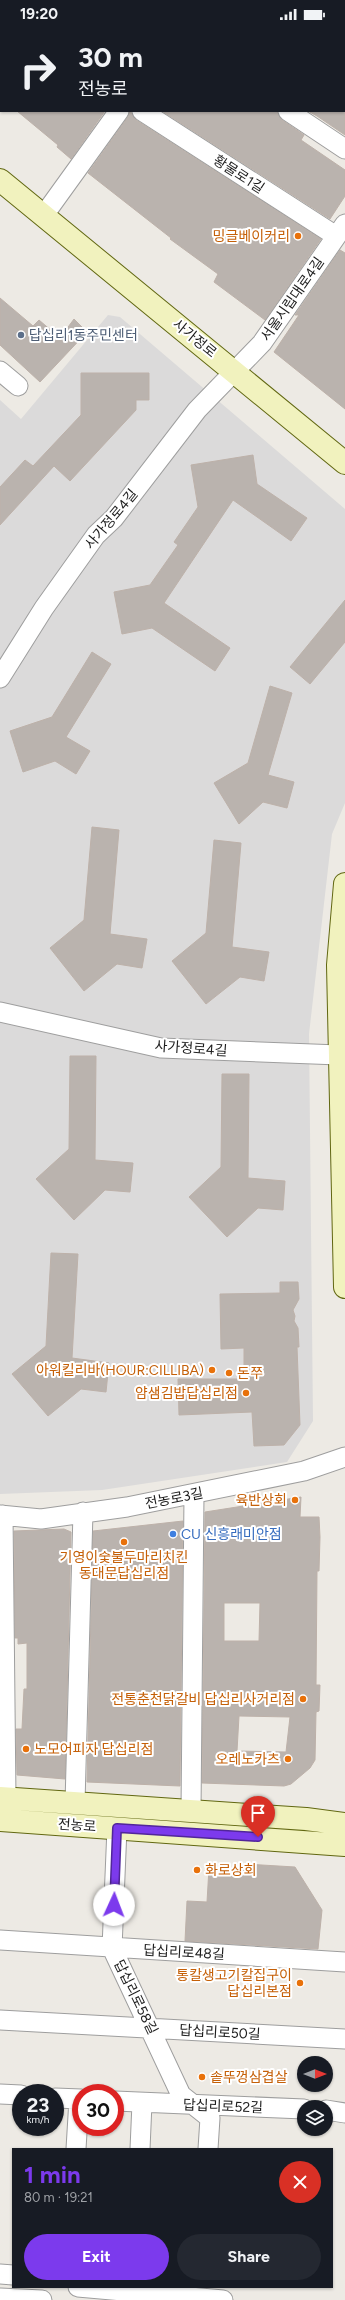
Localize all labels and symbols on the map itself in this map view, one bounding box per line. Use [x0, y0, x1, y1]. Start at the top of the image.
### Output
street label: 황물로1길 [210, 152, 267, 197]
place label: 밍글베이커리 [213, 228, 290, 245]
marker: 밍글베이커리 [293, 231, 303, 241]
street label: 서울시립대로4길 [257, 254, 328, 345]
street label: 사가정로 [169, 316, 220, 361]
place label: 답십리1동주민센터 [29, 327, 138, 344]
marker: 답십리1동주민센터 [16, 330, 26, 340]
street label: 사가정로4길 [81, 486, 141, 553]
street label: 사가정로4길 [154, 1037, 228, 1060]
place label: 아워킬리바(HOUR:CILLIBA) [36, 1362, 204, 1379]
marker: 아워킬리바(HOUR:CILLIBA) [207, 1365, 217, 1375]
place label: 돈쭈 [237, 1365, 263, 1382]
marker: 돈쭈 [224, 1368, 234, 1378]
place label: 얌샘김밥답십리점 [135, 1385, 238, 1402]
marker: 얌샘김밥답십리점 [241, 1388, 251, 1398]
street label: 전농로3길 [143, 1485, 205, 1512]
place label: 육반상회 [235, 1492, 287, 1509]
marker: 육반상회 [290, 1495, 300, 1505]
place label: CU 신흥래미안점 [181, 1526, 282, 1543]
marker: CU 신흥래미안점 [168, 1529, 178, 1539]
marker: 기영이숯불두마리치킨 동대문답십리점 [119, 1537, 129, 1547]
place label: 기영이숯불두마리치킨 동대문답십리점 [60, 1549, 188, 1582]
place label: 전통춘천닭갈비 답십리사거리점 [111, 1691, 295, 1708]
marker: 전통춘천닭갈비 답십리사거리점 [298, 1694, 308, 1704]
place label: 노모어피자 답십리점 [34, 1741, 153, 1758]
marker: 노모어피자 답십리점 [21, 1744, 31, 1754]
place label: 오레노카츠 [216, 1751, 280, 1768]
marker: 오레노카츠 [283, 1754, 293, 1764]
pin [241, 1796, 275, 1837]
street label: 전농로 [57, 1816, 97, 1835]
place label: 화로상회 [205, 1862, 257, 1879]
marker: 화로상회 [192, 1865, 202, 1875]
position arrow [93, 1884, 135, 1926]
street label: 답십리로48길 [143, 1942, 225, 1963]
street label: 답십리로58길 [110, 1957, 161, 2037]
place label: 통칼생고기칼집구이 답십리본점 [176, 1967, 292, 2000]
marker: 통칼생고기칼집구이 답십리본점 [295, 1978, 305, 1988]
street label: 답십리로50길 [179, 2022, 261, 2043]
north arrow [297, 2056, 333, 2092]
place label: 솥뚜껑삼겹살 [210, 2069, 287, 2086]
marker: 솥뚜껑삼겹살 [197, 2072, 207, 2082]
speed limit sign: 30 [72, 2084, 124, 2136]
street label: 답십리로52길 [183, 2097, 263, 2116]

